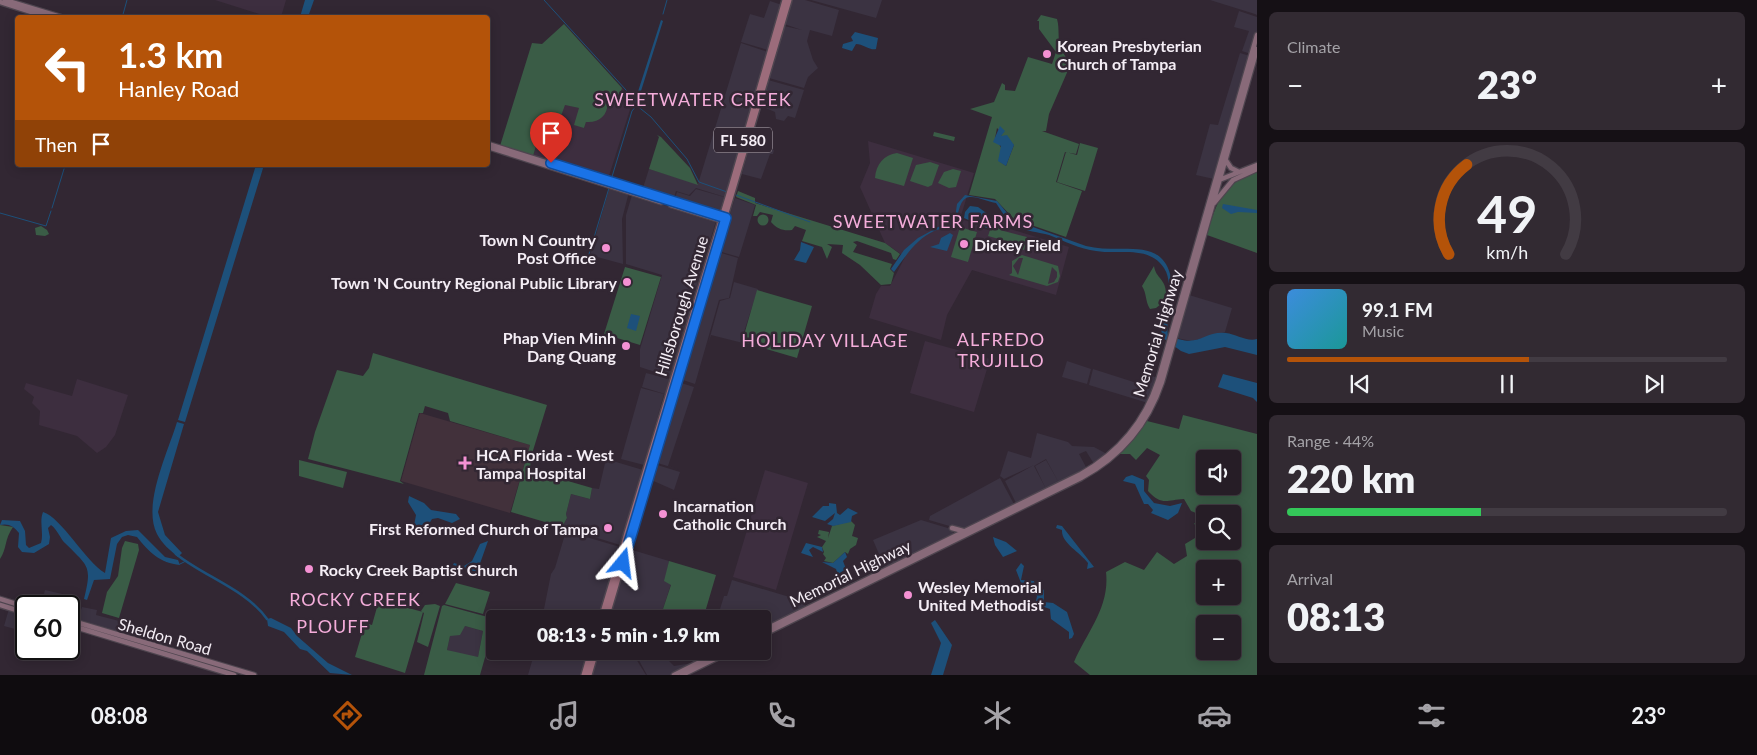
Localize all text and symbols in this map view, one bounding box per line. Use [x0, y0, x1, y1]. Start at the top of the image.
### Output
text: 1.3 km [118, 33, 223, 75]
icon: left [35, 35, 100, 100]
place label: Korean Presbyterian Church of Tampa [1057, 36, 1202, 73]
text: Climate [1287, 37, 1340, 56]
marker: Korean Presbyterian Church of Tampa [1041, 48, 1053, 60]
text: 23° [1477, 61, 1537, 107]
text: − [1287, 68, 1303, 102]
text: + [1711, 68, 1727, 102]
text: Hanley Road [118, 75, 239, 102]
district label: SWEETWATER CREEK [594, 88, 792, 110]
pin [530, 112, 572, 163]
icon: arrive [537, 119, 565, 147]
road number: FL 580 [714, 128, 772, 152]
icon: arrive [87, 130, 115, 158]
text: Then [35, 133, 77, 156]
text: 49 [1477, 182, 1537, 244]
district label: SWEETWATER FARMS [833, 210, 1033, 232]
place label: Town N Country Post Office [479, 230, 597, 267]
street label: Hillsborough Avenue [651, 234, 711, 378]
place label: Dickey Field [974, 235, 1061, 254]
marker: Dickey Field [958, 238, 970, 250]
text: km/h [1486, 241, 1528, 263]
marker: Town N Country Post Office [600, 242, 612, 254]
street label: Memorial Highway [1129, 266, 1186, 399]
place label: Town 'N Country Regional Public Library [331, 273, 618, 292]
marker: Town 'N Country Regional Public Library [621, 276, 633, 288]
text: 99.1 FM [1362, 298, 1433, 321]
text: Music [1362, 321, 1404, 340]
place label: Phap Vien Minh Dang Quang [503, 328, 617, 365]
district label: ALFREDO TRUJILLO [957, 328, 1045, 371]
district label: HOLIDAY VILLAGE [741, 329, 909, 351]
marker: Phap Vien Minh Dang Quang [620, 340, 632, 352]
icon: previous [1346, 370, 1374, 398]
icon: pause [1493, 370, 1521, 398]
icon: next [1640, 370, 1668, 398]
text: Range · 44% [1287, 431, 1374, 450]
place label: HCA Florida - West Tampa Hospital [476, 445, 614, 482]
map controls [1196, 450, 1241, 660]
button: sound [1196, 450, 1241, 495]
text: 220 km [1287, 455, 1415, 501]
marker: HCA Florida - West Tampa Hospital [458, 456, 472, 470]
place label: Incarnation Catholic Church [673, 496, 787, 533]
button: search [1196, 505, 1241, 550]
marker: Incarnation Catholic Church [657, 508, 669, 520]
place label: First Reformed Church of Tampa [369, 519, 598, 538]
marker: First Reformed Church of Tampa [602, 522, 614, 534]
street label: Memorial Highway [786, 535, 914, 611]
position arrow [596, 536, 648, 588]
place label: Rocky Creek Baptist Church [319, 560, 518, 579]
button: + [1196, 560, 1241, 605]
marker: Rocky Creek Baptist Church [303, 563, 315, 575]
text: Arrival [1287, 569, 1333, 588]
place label: Wesley Memorial United Methodist [918, 577, 1044, 614]
district label: ROCKY CREEK [289, 588, 421, 610]
marker: Wesley Memorial United Methodist [902, 589, 914, 601]
text: 08:13 [1287, 593, 1385, 639]
speed limit sign: 60 [15, 595, 80, 660]
street label: Sheldon Road [116, 614, 214, 658]
district label: PLOUFF [296, 615, 370, 637]
button: − [1196, 615, 1241, 660]
text: 08:13 · 5 min · 1.9 km [537, 623, 720, 646]
icon: directions [330, 698, 365, 733]
icon: music [547, 698, 582, 733]
icon: phone [764, 698, 799, 733]
icon: climate [980, 698, 1015, 733]
icon: car [1197, 698, 1232, 733]
icon: filters [1414, 698, 1449, 733]
text: 08:08 [91, 702, 148, 729]
text: 23° [1631, 702, 1666, 729]

